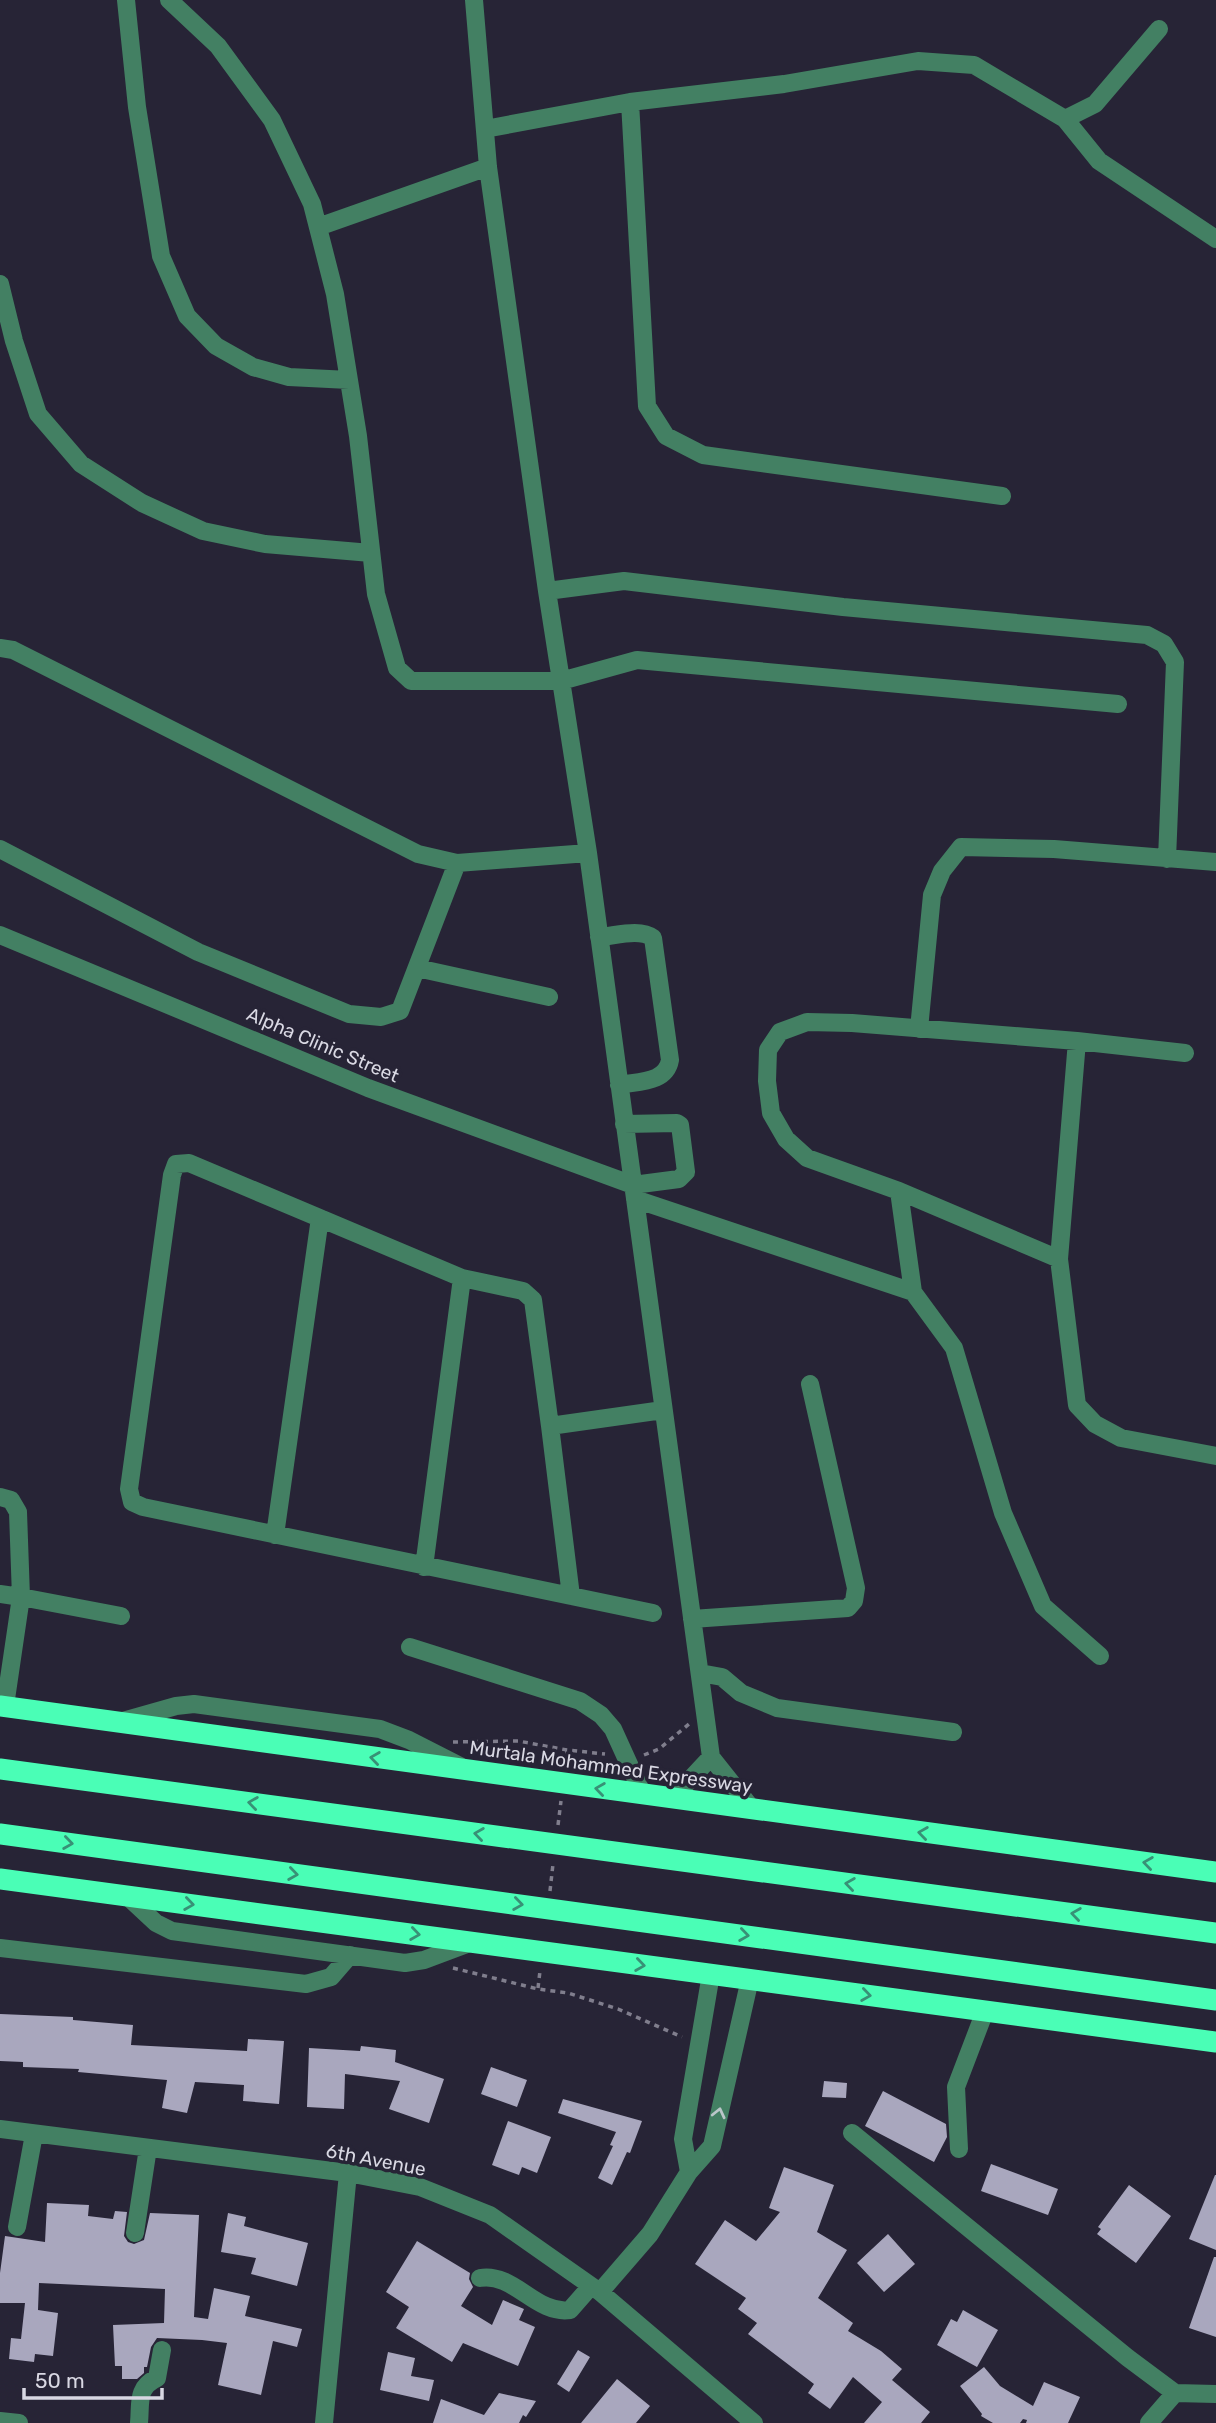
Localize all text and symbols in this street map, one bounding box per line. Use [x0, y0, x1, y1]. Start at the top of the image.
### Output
street label: Alpha Clinic Street [243, 1002, 403, 1088]
street label: Murtala Mohammed Expressway [468, 1736, 754, 1798]
one-way arrow [369, 1750, 381, 1765]
one-way arrow [594, 1782, 606, 1797]
one-way arrow [248, 1796, 259, 1811]
one-way arrow [917, 1825, 929, 1840]
one-way arrow [473, 1826, 485, 1841]
one-way arrow [62, 1835, 73, 1850]
one-way arrow [1142, 1856, 1154, 1871]
one-way arrow [287, 1866, 299, 1881]
one-way arrow [844, 1877, 856, 1892]
one-way arrow [183, 1897, 195, 1912]
one-way arrow [513, 1897, 524, 1912]
one-way arrow [1070, 1907, 1081, 1922]
one-way arrow [409, 1927, 420, 1942]
one-way arrow [738, 1927, 750, 1942]
one-way arrow [634, 1957, 646, 1972]
one-way arrow [860, 1987, 871, 2002]
one-way arrow [711, 2107, 725, 2119]
street label: 6th Avenue [324, 2139, 428, 2181]
scale bar [24, 2356, 163, 2400]
text: 50 m [35, 2368, 85, 2393]

